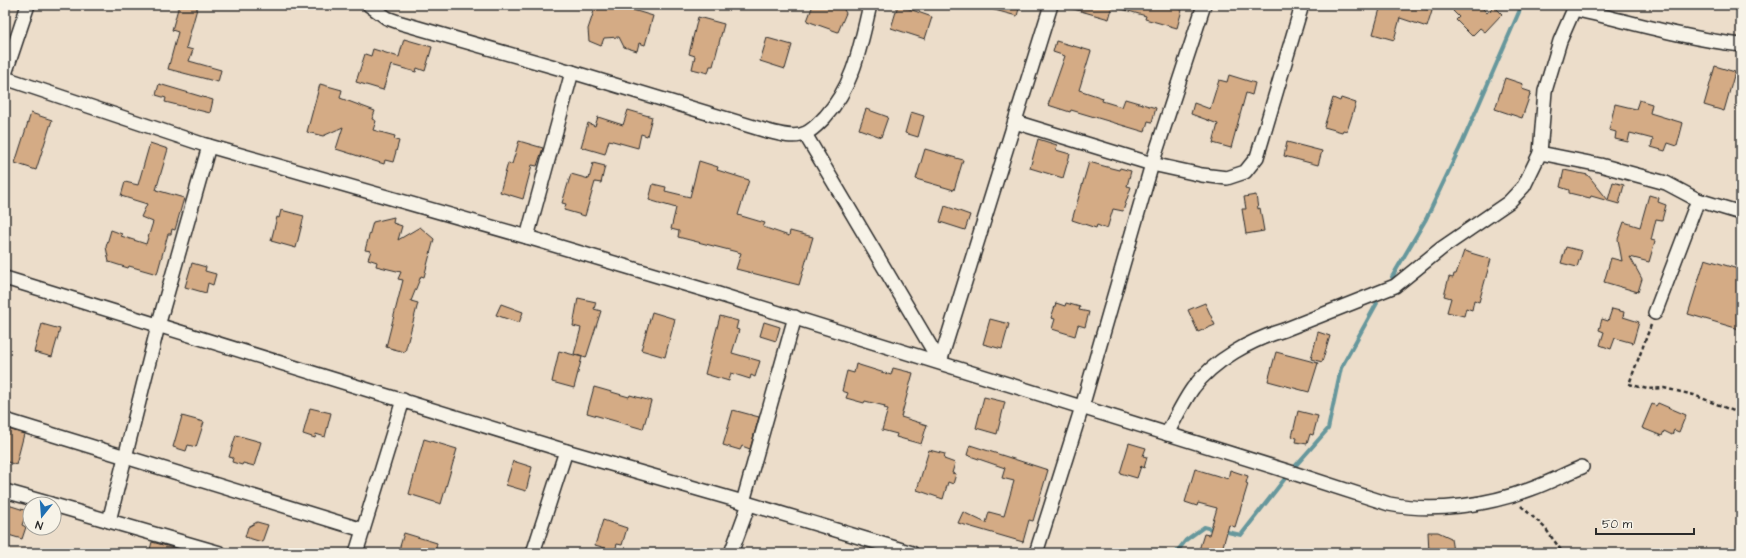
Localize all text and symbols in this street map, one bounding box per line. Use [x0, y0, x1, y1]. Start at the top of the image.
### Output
north arrow [22, 496, 62, 536]
scale bar [1596, 510, 1694, 536]
text: 50 m [1602, 516, 1633, 533]
text: N [34, 517, 45, 533]

